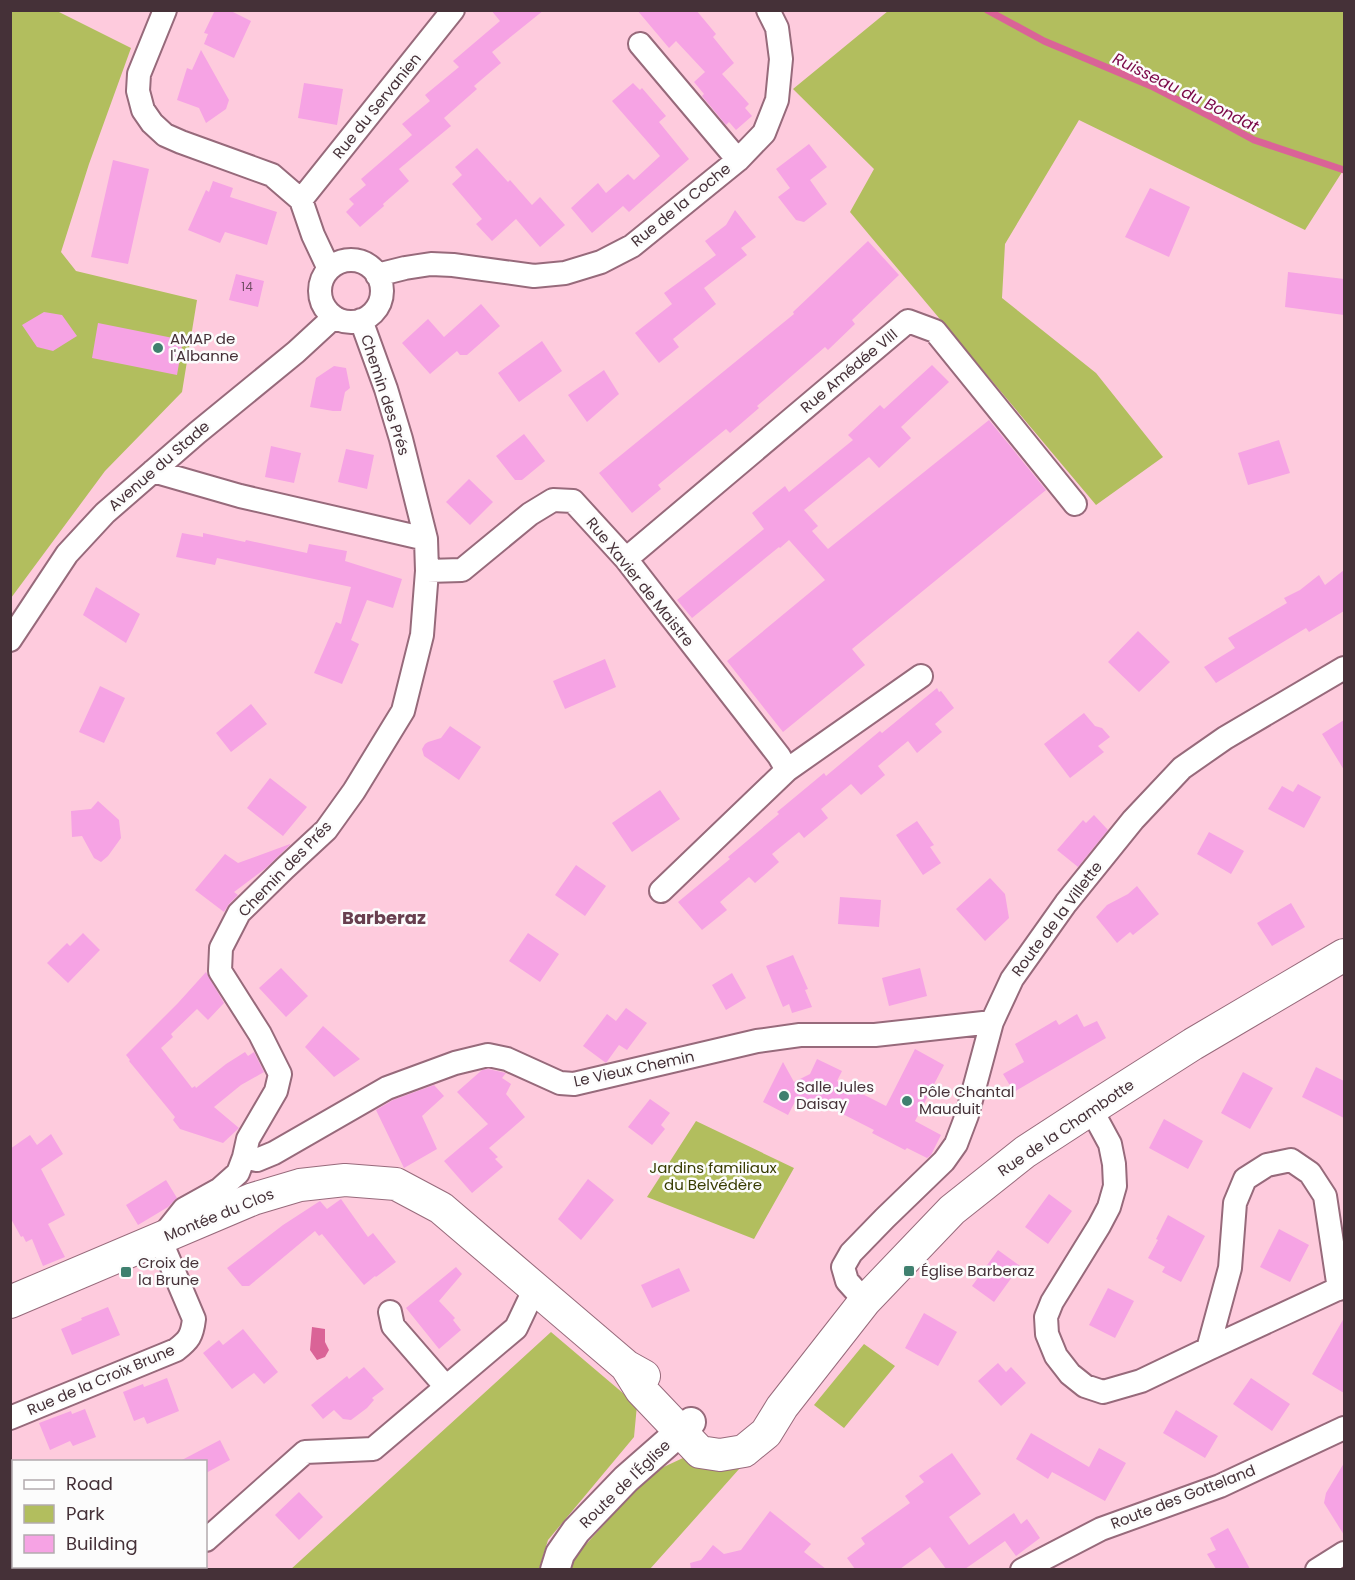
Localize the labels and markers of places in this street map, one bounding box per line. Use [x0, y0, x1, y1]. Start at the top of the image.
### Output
place label: AMAP de l'Albanne [170, 328, 239, 366]
marker: AMAP de l'Albanne [151, 341, 165, 355]
place label: Salle Jules Daisay [796, 1076, 874, 1114]
place label: Pôle Chantal Mauduit [919, 1081, 1015, 1119]
marker: Salle Jules Daisay [777, 1089, 791, 1103]
marker: Pôle Chantal Mauduit [900, 1094, 914, 1108]
place label: Croix de la Brune [138, 1252, 199, 1290]
place label: Église Barberaz [921, 1260, 1034, 1281]
marker: Église Barberaz [902, 1264, 916, 1278]
marker: Croix de la Brune [119, 1265, 133, 1279]

